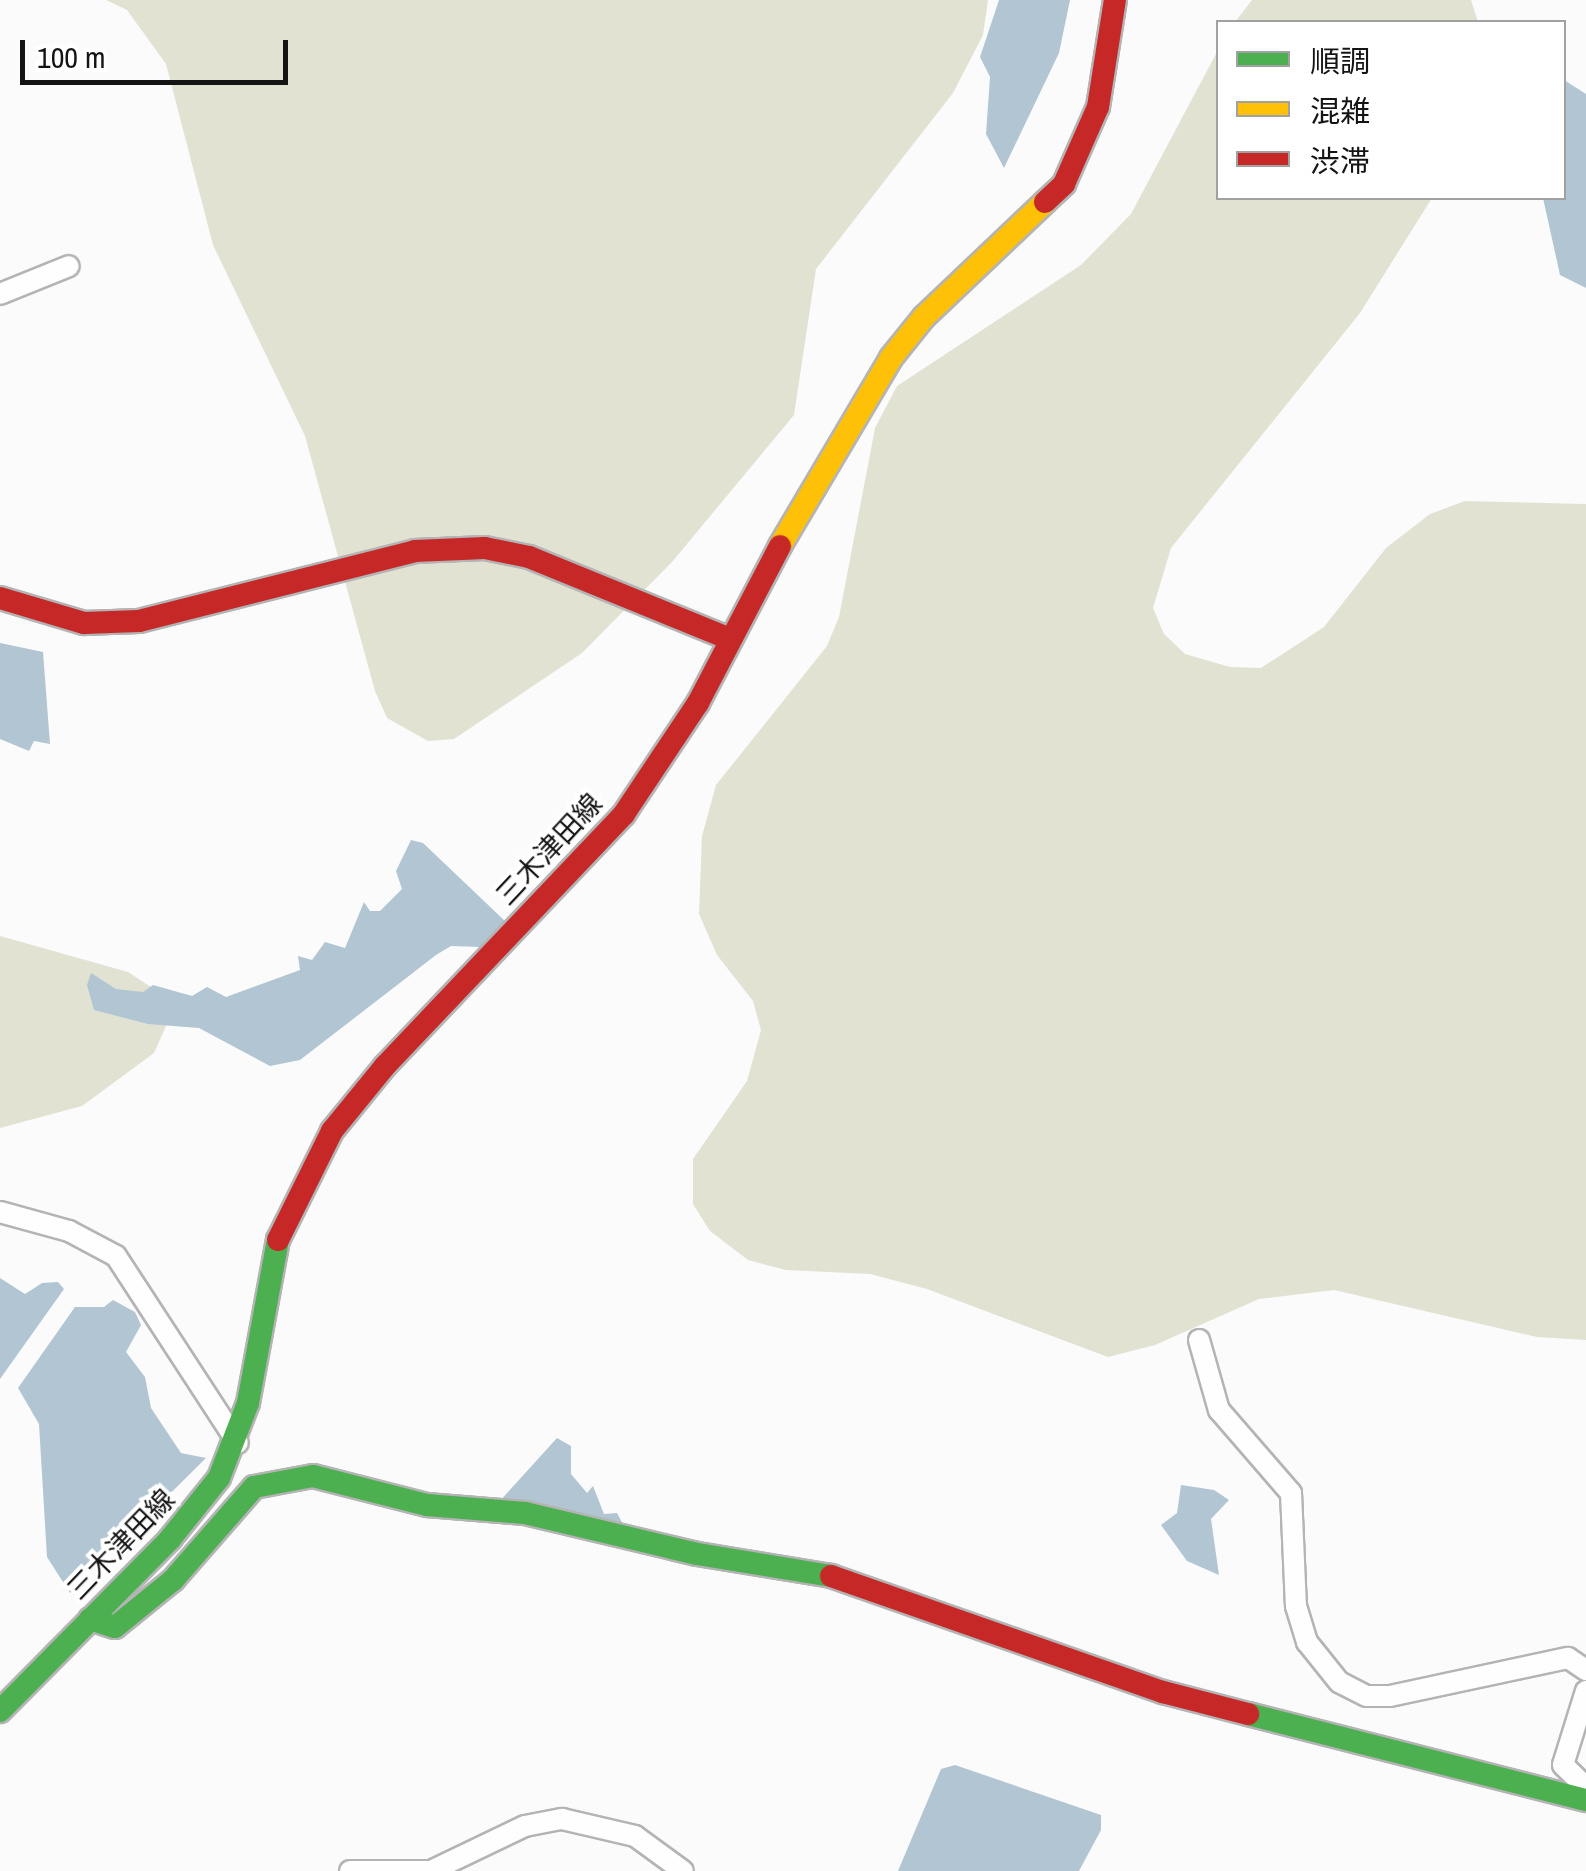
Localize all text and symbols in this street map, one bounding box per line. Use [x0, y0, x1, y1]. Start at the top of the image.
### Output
scale bar [25, 20, 292, 82]
legend [1216, 20, 1566, 200]
text: 100 m [37, 37, 105, 77]
text: 順調 [1310, 41, 1370, 81]
text: 混雑 [1310, 91, 1370, 131]
text: 渋滞 [1310, 141, 1370, 181]
street label: 三木津田線 [489, 786, 609, 912]
street label: 三木津田線 [60, 1482, 182, 1606]

